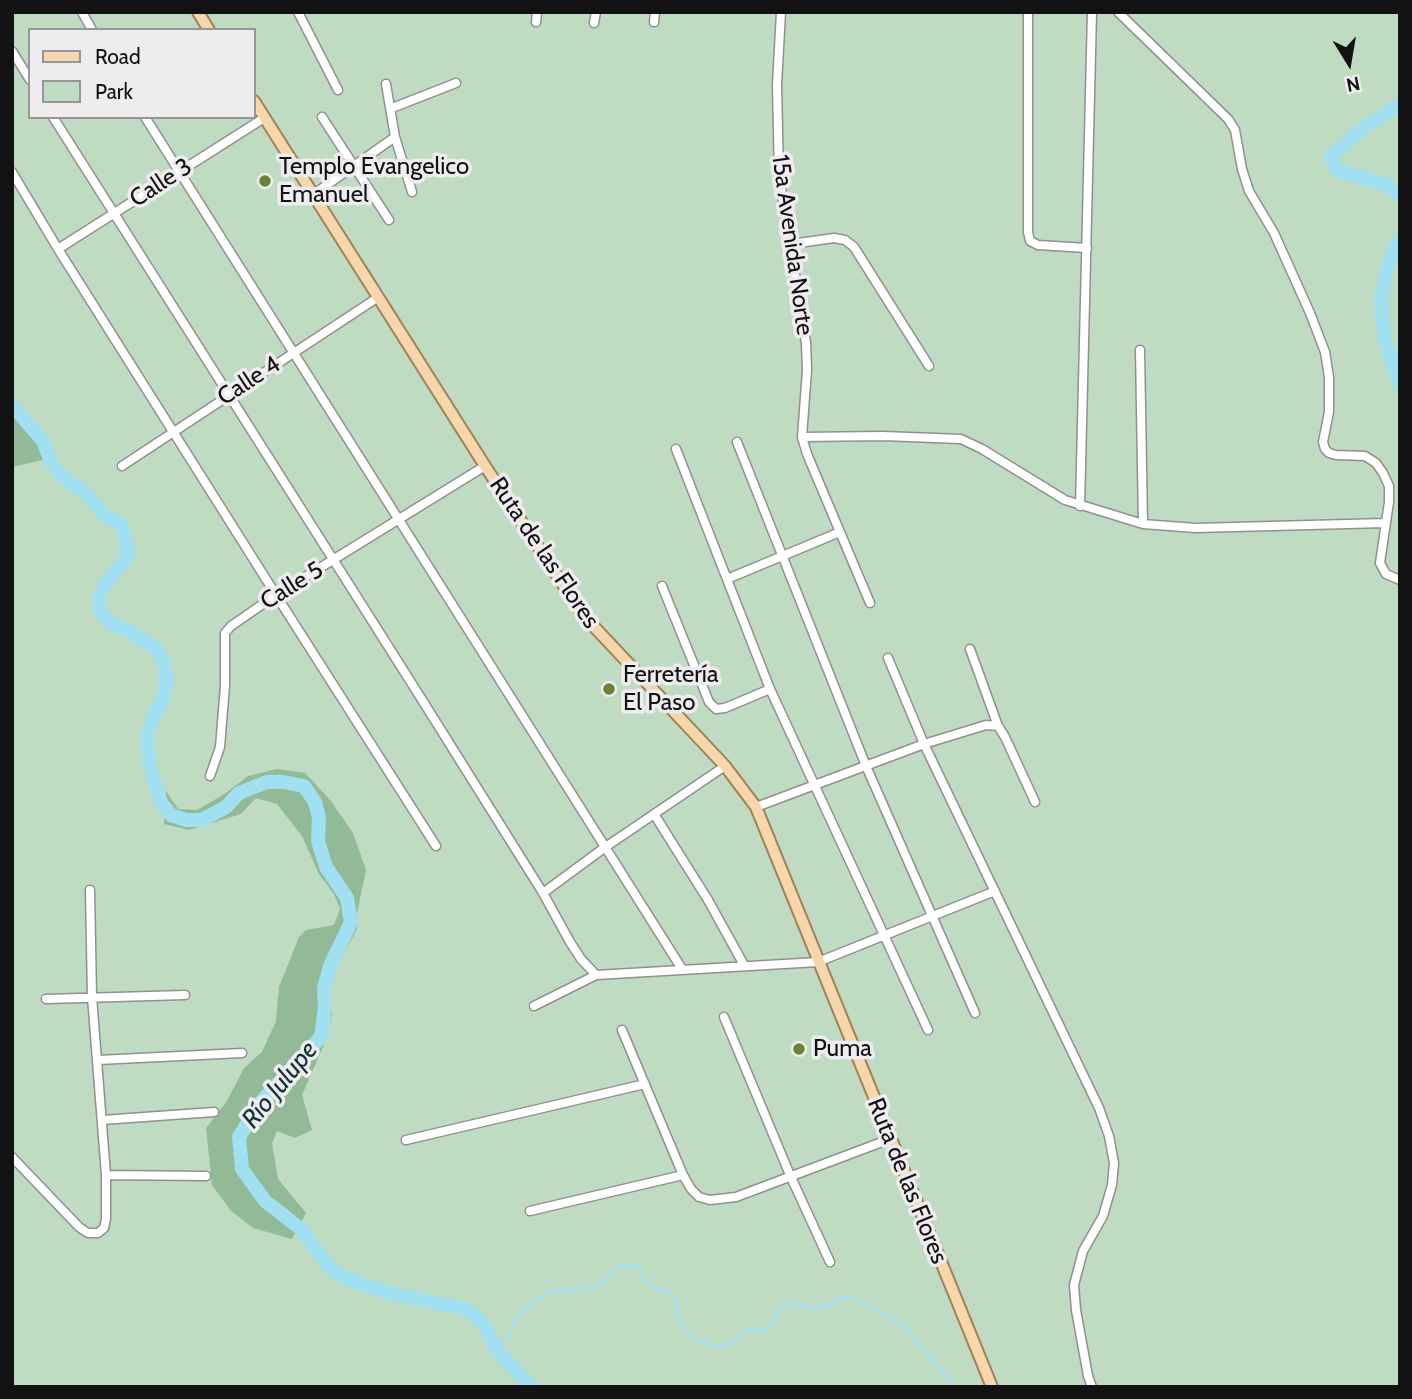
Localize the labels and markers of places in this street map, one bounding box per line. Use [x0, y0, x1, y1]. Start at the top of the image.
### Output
place label: Templo Evangelico Emanuel [279, 153, 469, 209]
marker: Templo Evangelico Emanuel [257, 173, 273, 189]
place label: Ferretería El Paso [623, 661, 718, 717]
marker: Ferretería El Paso [601, 681, 617, 697]
place label: Puma [813, 1035, 872, 1063]
marker: Puma [791, 1041, 807, 1057]

